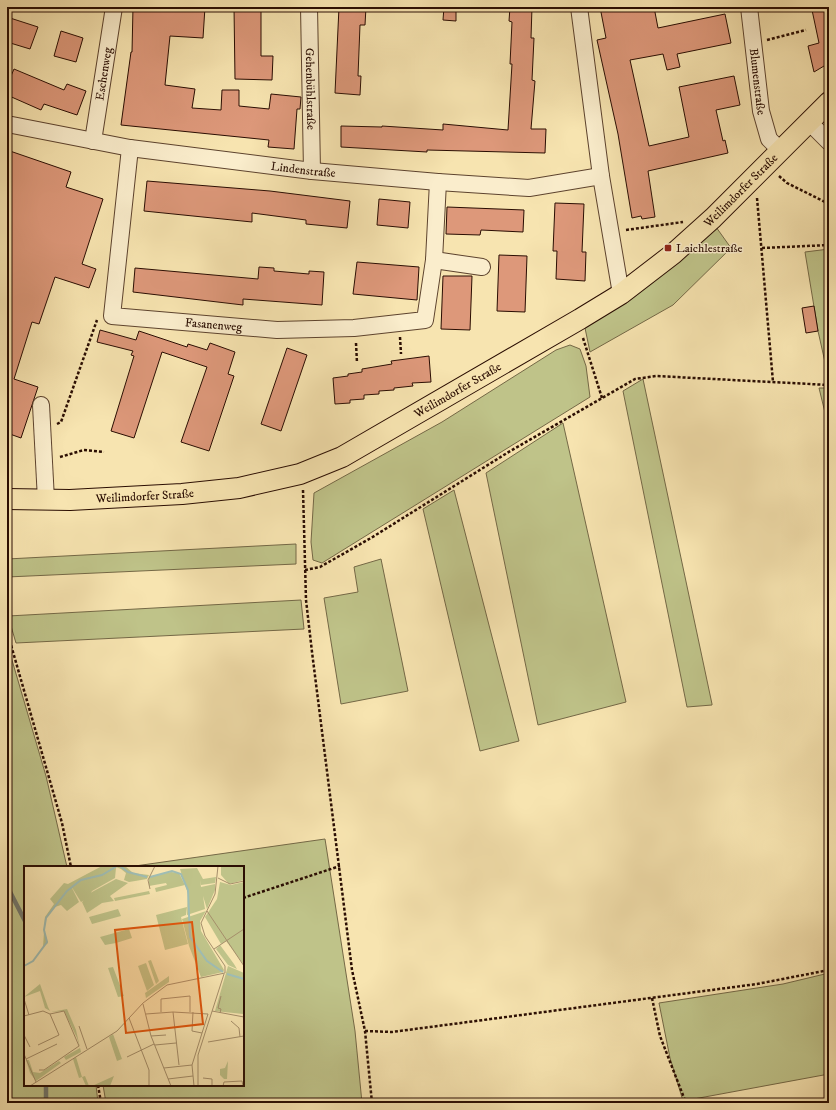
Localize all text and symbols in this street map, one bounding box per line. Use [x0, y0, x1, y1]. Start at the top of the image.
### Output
street label: Eschenweg [92, 46, 115, 101]
street label: Blumenstraße [746, 47, 769, 117]
street label: Gehenbühlstraße [302, 48, 319, 130]
street label: Weilimdorfer Straße [700, 150, 781, 231]
street label: Lindenstraße [270, 158, 336, 181]
place label: Laichlestraße [676, 241, 743, 256]
marker: Laichlestraße [663, 243, 673, 253]
street label: Fasanenweg [185, 315, 243, 335]
street label: Weilimdorfer Straße [410, 359, 504, 422]
street label: Weilimdorfer Straße [94, 485, 195, 506]
inset map [24, 866, 244, 1086]

